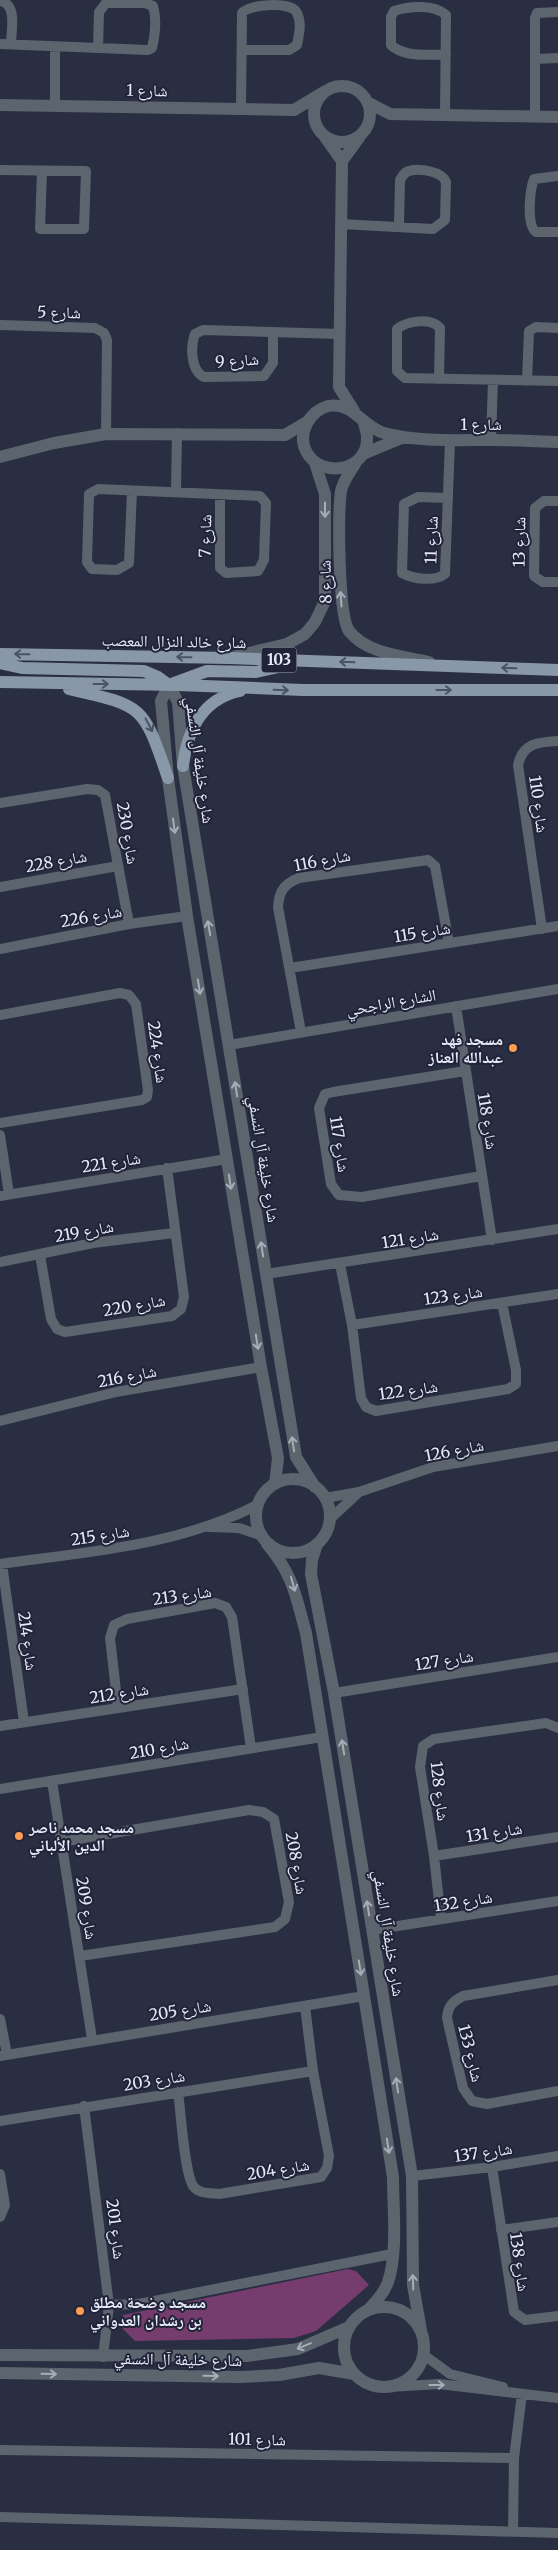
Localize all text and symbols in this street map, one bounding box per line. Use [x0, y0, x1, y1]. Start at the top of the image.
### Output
street label: شارع 1 [126, 80, 168, 101]
street label: شارع 5 [37, 302, 81, 323]
street label: شارع 9 [214, 348, 260, 373]
street label: شارع 1 [460, 414, 502, 435]
one-way arrow [320, 501, 330, 517]
street label: شارع 7 [195, 514, 216, 558]
street label: شارع 11 [420, 516, 443, 564]
street label: شارع 13 [509, 517, 530, 567]
street label: شارع 8 [315, 560, 336, 604]
one-way arrow [336, 591, 345, 607]
street label: شارع خالد النزال المعصب [102, 630, 246, 653]
road number: 103 [262, 648, 296, 672]
one-way arrow [14, 649, 30, 659]
one-way arrow [177, 652, 193, 662]
one-way arrow [339, 657, 356, 667]
one-way arrow [502, 663, 518, 673]
one-way arrow [92, 679, 109, 689]
one-way arrow [273, 685, 289, 694]
one-way arrow [435, 685, 451, 695]
street label: شارع خليفة آل النسفي [178, 695, 219, 825]
one-way arrow [145, 717, 154, 732]
street label: شارع 110 [524, 774, 553, 834]
street label: شارع 230 [112, 801, 143, 866]
one-way arrow [170, 818, 180, 834]
street label: شارع 116 [292, 845, 352, 876]
street label: شارع 228 [24, 846, 89, 877]
street label: شارع 226 [59, 901, 124, 932]
street label: شارع 115 [392, 918, 452, 947]
one-way arrow [203, 921, 213, 937]
one-way arrow [194, 978, 204, 994]
street label: الشارع الراجحي [345, 984, 438, 1023]
street label: شارع 224 [143, 1020, 172, 1084]
place label: مسجد فهد عبدالله العناز [428, 1029, 503, 1067]
marker: مسجد فهد عبدالله العناز [507, 1042, 519, 1054]
one-way arrow [231, 1081, 241, 1097]
street label: شارع 118 [473, 1091, 502, 1151]
street label: شارع خليفة آل النسفي [241, 1094, 284, 1224]
street label: شارع 117 [325, 1115, 354, 1174]
street label: شارع 221 [80, 1147, 142, 1178]
one-way arrow [226, 1173, 236, 1189]
street label: شارع 219 [53, 1216, 115, 1247]
street label: شارع 121 [380, 1224, 440, 1253]
one-way arrow [256, 1241, 266, 1257]
street label: شارع 123 [422, 1281, 484, 1310]
street label: شارع 220 [101, 1290, 167, 1321]
one-way arrow [252, 1334, 262, 1350]
street label: شارع 216 [96, 1361, 158, 1392]
street label: شارع 122 [377, 1376, 439, 1405]
street label: شارع 126 [423, 1434, 486, 1467]
one-way arrow [288, 1436, 298, 1452]
street label: شارع 215 [69, 1520, 131, 1550]
one-way arrow [288, 1576, 298, 1592]
street label: شارع 213 [151, 1581, 213, 1610]
street label: شارع 214 [13, 1610, 42, 1672]
street label: شارع 127 [413, 1645, 475, 1676]
street label: شارع 212 [88, 1678, 150, 1709]
street label: شارع 210 [128, 1733, 190, 1764]
one-way arrow [338, 1740, 348, 1756]
street label: شارع 128 [425, 1760, 454, 1822]
place label: مسجد محمد ناصر الدين الألباني [28, 1817, 134, 1858]
street label: شارع 131 [464, 1818, 524, 1847]
marker: مسجد محمد ناصر الدين الألباني [13, 1830, 25, 1842]
street label: شارع 208 [281, 1830, 312, 1896]
street label: شارع خليفة آل النسفي [366, 1868, 409, 1998]
street label: شارع 209 [71, 1875, 102, 1941]
street label: شارع 132 [432, 1886, 494, 1916]
one-way arrow [363, 1900, 373, 1916]
one-way arrow [355, 1960, 365, 1976]
street label: شارع 205 [147, 1995, 213, 2026]
street label: شارع 133 [453, 2022, 488, 2084]
street label: شارع 203 [122, 2065, 186, 2096]
one-way arrow [392, 2078, 402, 2094]
one-way arrow [383, 2138, 393, 2154]
street label: شارع 137 [453, 2138, 514, 2167]
street label: شارع 204 [245, 2154, 311, 2185]
street label: شارع 201 [101, 2198, 130, 2260]
street label: شارع 138 [505, 2231, 534, 2293]
one-way arrow [408, 2274, 417, 2290]
place label: مسجد وضحة مطلق بن رشدان العدواني [90, 2292, 206, 2333]
marker: مسجد وضحة مطلق بن رشدان العدواني [74, 2305, 86, 2317]
one-way arrow [297, 2342, 312, 2352]
street label: شارع خليفة آل النسفي [114, 2348, 242, 2373]
one-way arrow [40, 2369, 56, 2379]
one-way arrow [202, 2371, 219, 2381]
one-way arrow [429, 2380, 445, 2390]
street label: شارع 101 [228, 2428, 286, 2451]

